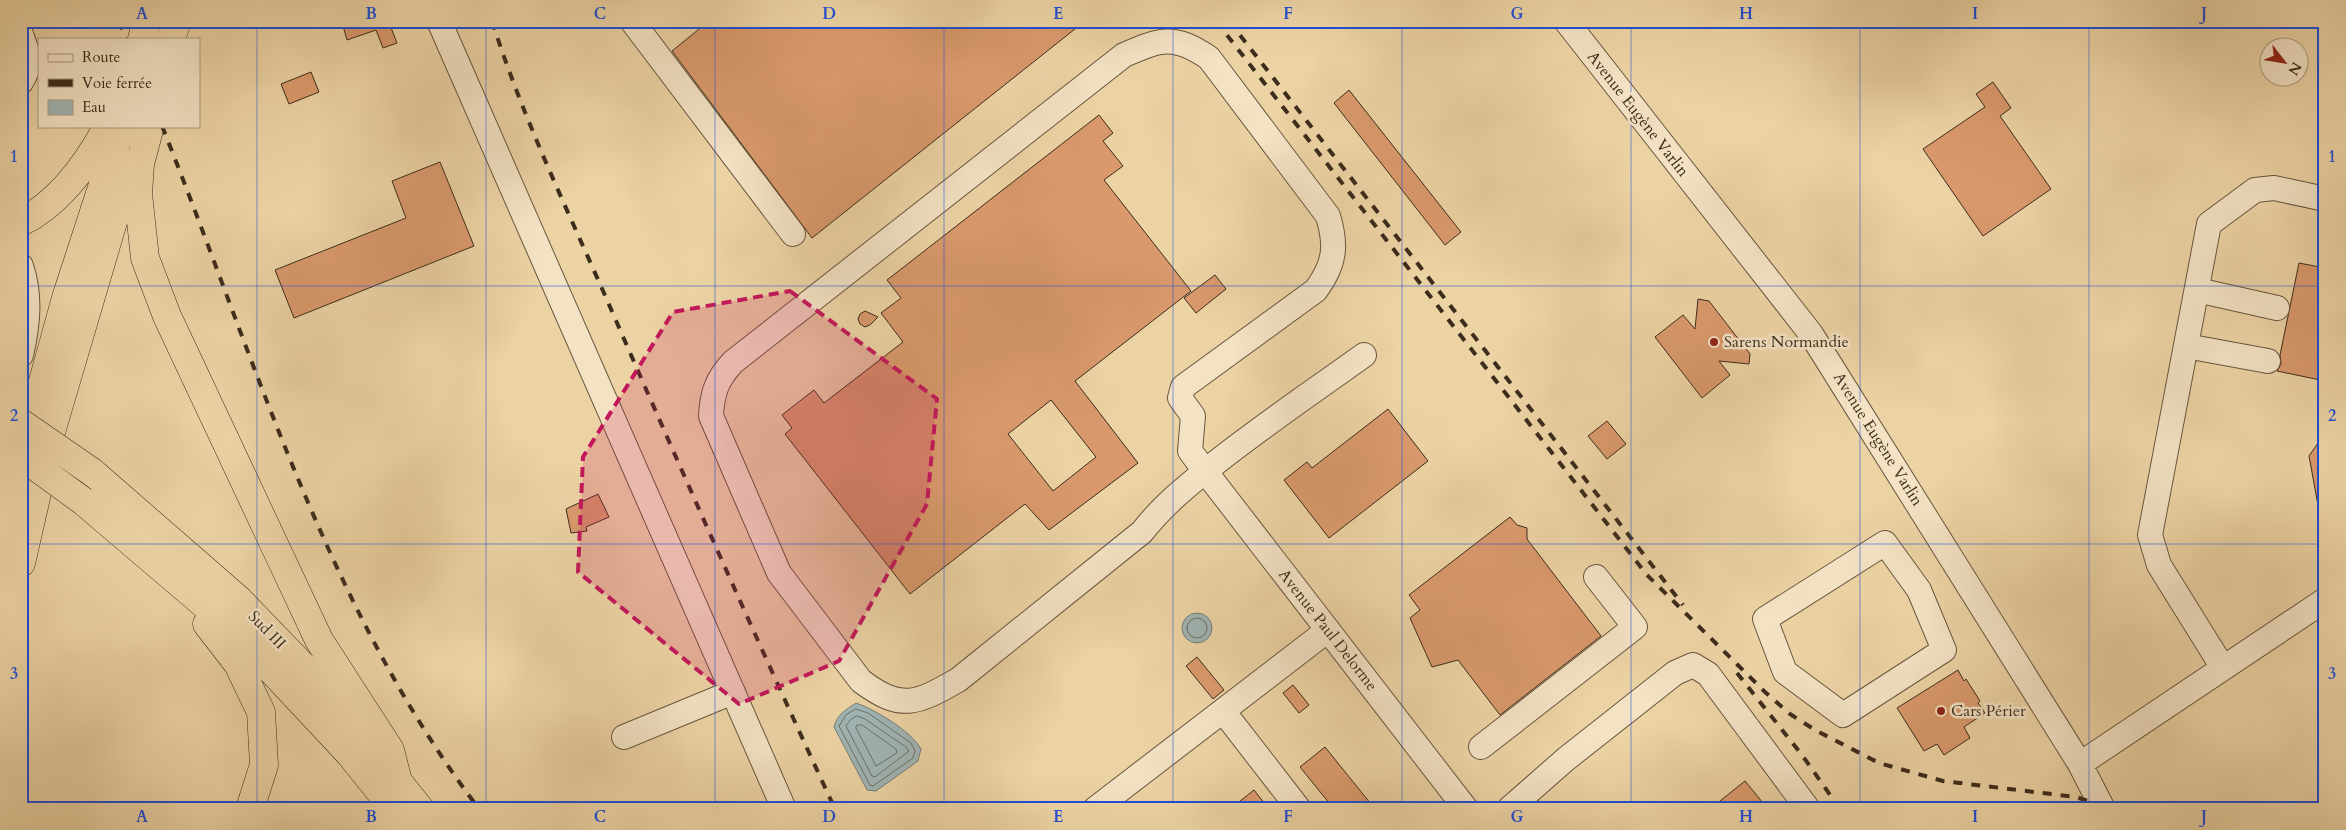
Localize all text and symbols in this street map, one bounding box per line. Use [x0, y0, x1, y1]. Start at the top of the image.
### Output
text: A [136, 3, 148, 25]
text: B [365, 3, 377, 25]
text: C [594, 3, 606, 25]
text: D [822, 3, 836, 25]
text: E [1053, 3, 1063, 25]
text: F [1283, 3, 1293, 25]
text: G [1510, 3, 1524, 25]
text: H [1739, 3, 1753, 25]
text: I [1972, 3, 1978, 25]
text: J [2199, 3, 2207, 25]
legend [38, 38, 200, 128]
north arrow [2258, 38, 2308, 88]
text: Route [82, 47, 120, 67]
street label: Avenue Eugène Varlin [1582, 47, 1694, 181]
text: N [2283, 58, 2306, 79]
text: Voie ferrée [82, 73, 152, 93]
text: Eau [82, 97, 106, 117]
text: 1 [10, 146, 18, 168]
text: 1 [2328, 146, 2336, 168]
place label: Sarens Normandie [1724, 331, 1849, 353]
marker: Sarens Normandie [1708, 336, 1720, 348]
street label: Avenue Eugène Varlin [1828, 368, 1928, 510]
text: 2 [10, 405, 18, 427]
text: 2 [2328, 405, 2336, 427]
street label: Avenue Paul Delorme [1273, 564, 1383, 696]
street label: Sud III [243, 606, 291, 654]
text: 3 [10, 663, 18, 685]
text: 3 [2328, 663, 2336, 685]
place label: Cars Périer [1951, 700, 2026, 722]
marker: Cars Périer [1935, 705, 1947, 717]
text: A [136, 806, 148, 828]
text: B [365, 806, 377, 828]
text: C [594, 806, 606, 828]
text: D [822, 806, 836, 828]
text: E [1053, 806, 1063, 828]
text: F [1283, 806, 1293, 828]
text: G [1510, 806, 1524, 828]
text: H [1739, 806, 1753, 828]
text: I [1972, 806, 1978, 828]
text: J [2199, 806, 2207, 828]

